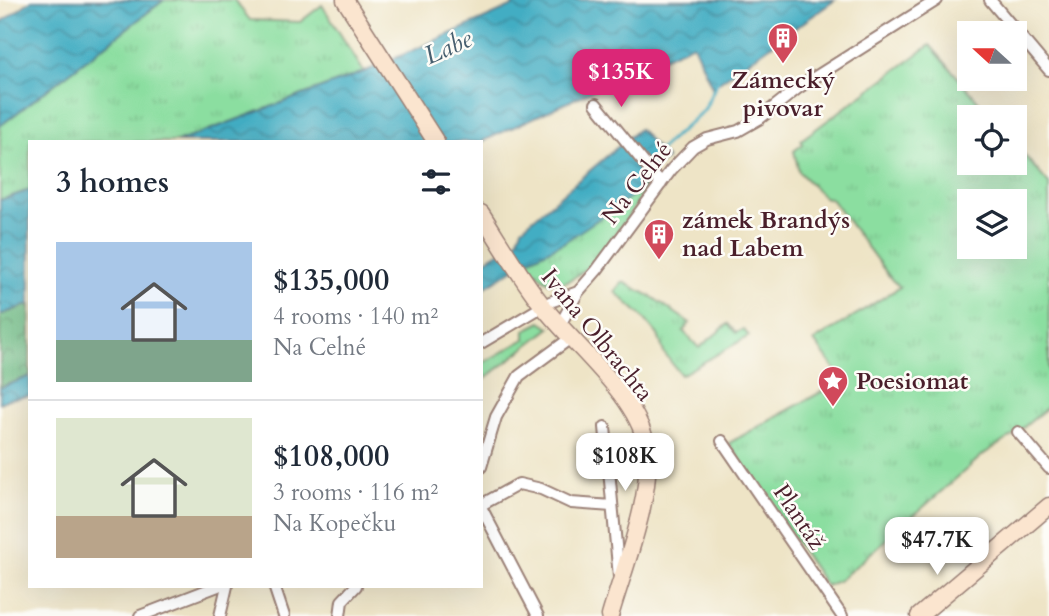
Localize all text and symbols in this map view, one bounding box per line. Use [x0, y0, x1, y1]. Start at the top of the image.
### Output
water label: Labe [418, 21, 479, 73]
building icon: Zámecký pivovar [766, 21, 800, 65]
north arrow [957, 21, 1027, 91]
map controls [957, 21, 1027, 259]
pin: $135K [572, 50, 670, 109]
text: $135K [588, 56, 654, 87]
place label: Zámecký pivovar [731, 64, 835, 125]
button: locate [957, 105, 1027, 175]
street label: Na Celné [594, 135, 680, 231]
text: 3 homes [56, 162, 169, 203]
icon: filters [417, 163, 455, 201]
button: layers [957, 189, 1027, 259]
place label: zámek Brandýs nad Labem [682, 204, 850, 265]
building icon: zámek Brandýs nad Labem [642, 217, 676, 261]
text: $135,000 [273, 260, 389, 301]
street label: Ivana Olbrachta [533, 262, 661, 409]
icon: home [112, 270, 196, 354]
text: 4 rooms · 140 m² [273, 301, 438, 332]
text: Na Celné [273, 332, 366, 363]
place icon: Poesiomat [816, 364, 850, 408]
place label: Poesiomat [856, 365, 969, 398]
pin: $108K [576, 434, 674, 493]
text: $108,000 [273, 436, 389, 477]
text: $108K [592, 440, 658, 471]
icon: home [112, 446, 196, 530]
text: 3 rooms · 116 m² [273, 477, 438, 508]
street label: Plantáž [765, 478, 833, 557]
text: Na Kopečku [273, 508, 396, 539]
pin: $47.7K [880, 518, 994, 577]
text: $47.7K [901, 524, 973, 555]

